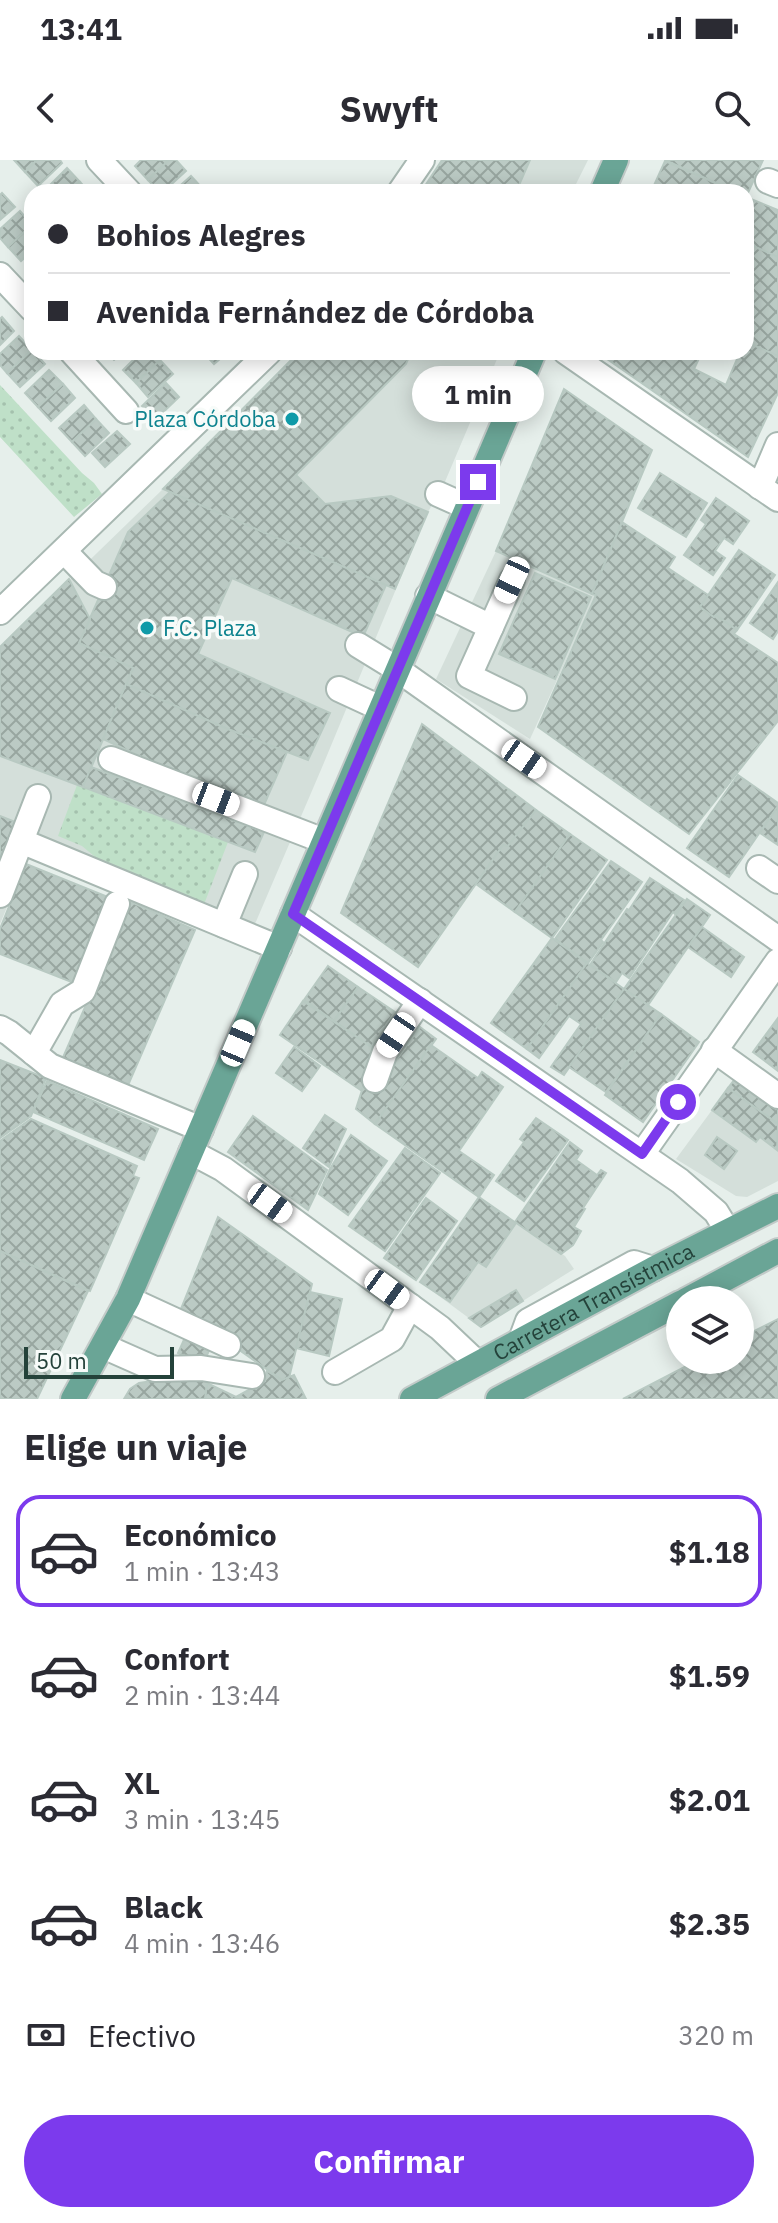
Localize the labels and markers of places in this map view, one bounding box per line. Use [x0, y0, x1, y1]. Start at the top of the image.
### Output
place label: Plaza Córdoba [134, 404, 276, 433]
marker: Plaza Córdoba [283, 410, 301, 428]
place label: F.C. Plaza [163, 613, 257, 642]
marker: F.C. Plaza [138, 619, 156, 637]

